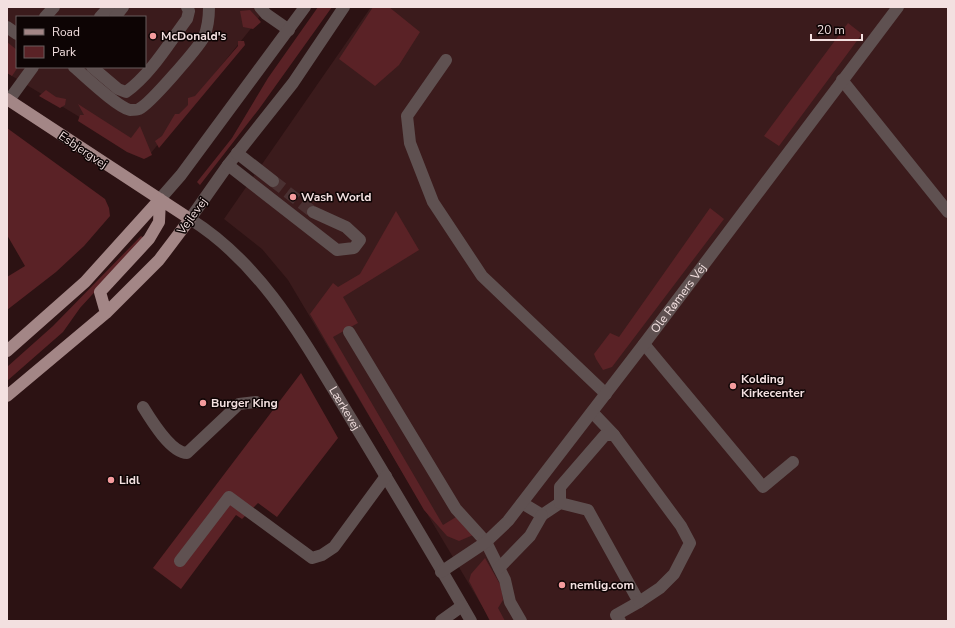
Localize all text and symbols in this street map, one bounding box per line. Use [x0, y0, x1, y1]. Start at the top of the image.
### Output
legend [16, 16, 146, 68]
scale bar [811, 16, 862, 42]
text: 20 m [817, 22, 845, 38]
text: Road [52, 24, 80, 40]
place label: McDonald's [161, 28, 227, 44]
marker: McDonald's [148, 31, 158, 41]
text: Park [52, 44, 77, 60]
street label: Esbjergvej [56, 128, 111, 172]
place label: Wash World [301, 189, 372, 205]
marker: Wash World [288, 192, 298, 202]
street label: Vejlevej [173, 194, 211, 238]
street label: Ole Rømers Vej [647, 260, 710, 336]
place label: Kolding Kirkecenter [741, 371, 805, 401]
marker: Kolding Kirkecenter [728, 381, 738, 391]
street label: Lærkevej [325, 383, 364, 433]
place label: Burger King [211, 395, 278, 411]
marker: Burger King [198, 398, 208, 408]
place label: Lidl [119, 472, 140, 488]
marker: Lidl [106, 475, 116, 485]
place label: nemlig.com [570, 577, 634, 593]
marker: nemlig.com [557, 580, 567, 590]

